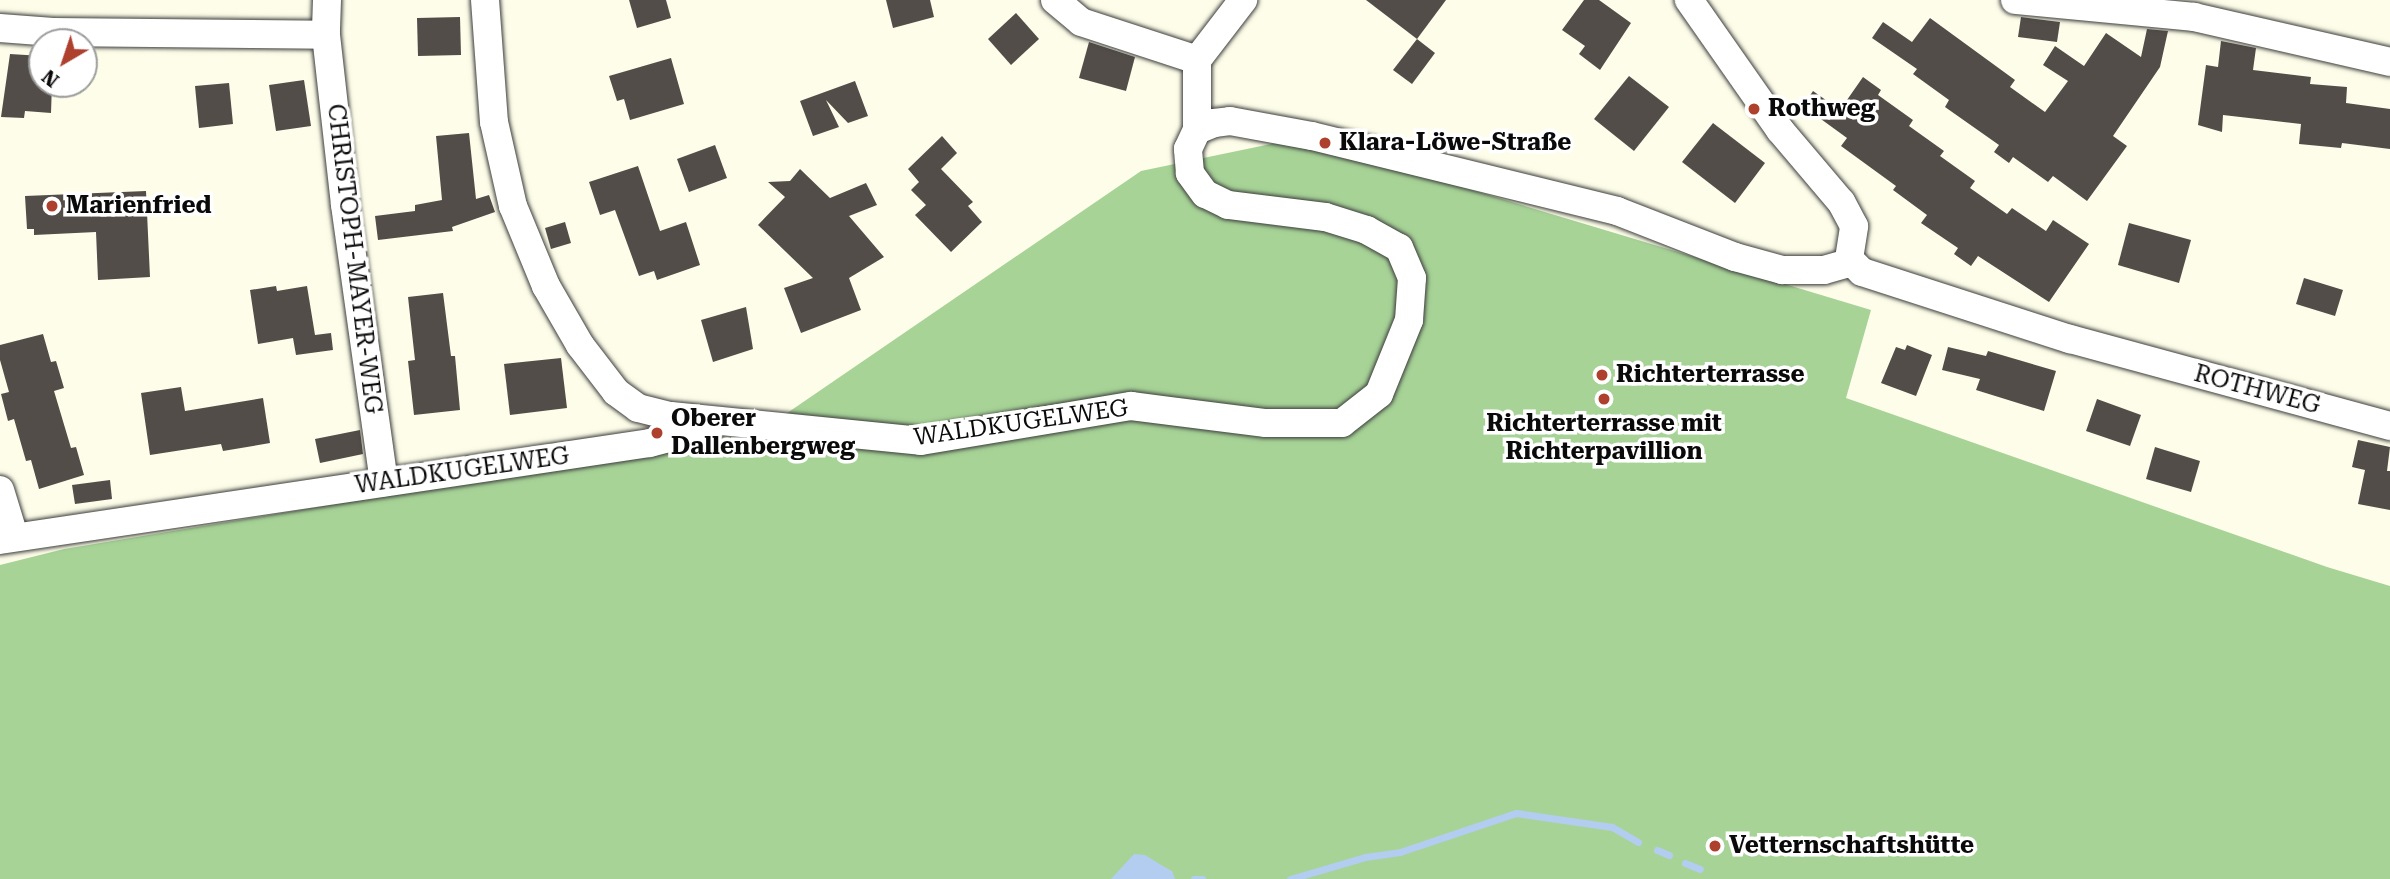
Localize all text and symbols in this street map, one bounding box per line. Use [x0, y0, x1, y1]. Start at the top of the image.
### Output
north arrow [28, 28, 98, 98]
text: N [38, 65, 64, 92]
place label: Rothweg [1768, 95, 1875, 123]
marker: Rothweg [1746, 101, 1762, 117]
street label: CHRISTOPH-MAYER-WEG [321, 102, 387, 416]
place label: Klara-Löwe-Straße [1339, 129, 1571, 157]
marker: Klara-Löwe-Straße [1317, 135, 1333, 151]
place label: Marienfried [66, 192, 212, 220]
marker: Marienfried [44, 198, 60, 214]
street label: ROTHWEG [2191, 359, 2323, 421]
place label: Richterterrasse [1616, 361, 1804, 389]
marker: Richterterrasse [1594, 367, 1610, 383]
marker: Richterterrasse mit Richterpavillion [1596, 391, 1612, 407]
street label: WALDKUGELWEG [912, 394, 1130, 452]
place label: Oberer Dallenbergweg [671, 405, 855, 461]
place label: Richterterrasse mit Richterpavillion [1486, 410, 1722, 466]
marker: Oberer Dallenbergweg [649, 425, 665, 441]
street label: WALDKUGELWEG [353, 442, 571, 500]
place label: Vetternschaftshütte [1729, 832, 1974, 860]
marker: Vetternschaftshütte [1707, 838, 1723, 854]

